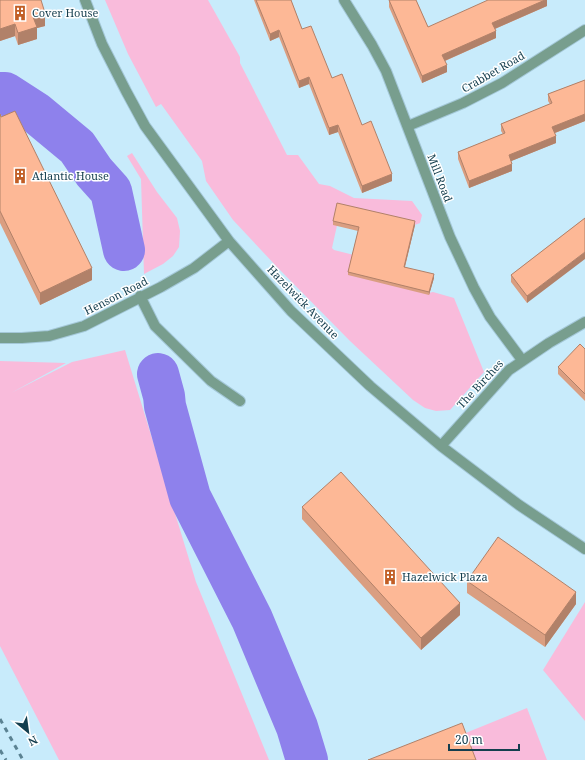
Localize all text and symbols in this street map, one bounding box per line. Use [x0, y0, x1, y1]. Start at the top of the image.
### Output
building icon: Cover House [11, 4, 29, 22]
place label: Cover House [32, 5, 98, 20]
street label: Crabbet Road [458, 47, 527, 96]
street label: Mill Road [425, 152, 457, 204]
building icon: Atlantic House [11, 167, 29, 185]
place label: Atlantic House [32, 168, 109, 183]
street label: Hazelwick Avenue [264, 262, 342, 342]
street label: Henson Road [81, 273, 150, 318]
street label: The Birches [453, 356, 506, 411]
building icon: Hazelwick Plaza [381, 568, 399, 586]
place label: Hazelwick Plaza [402, 569, 488, 584]
north arrow [8, 712, 48, 752]
scale bar [449, 726, 519, 752]
text: 20 m [455, 731, 483, 748]
text: N [25, 733, 41, 750]

